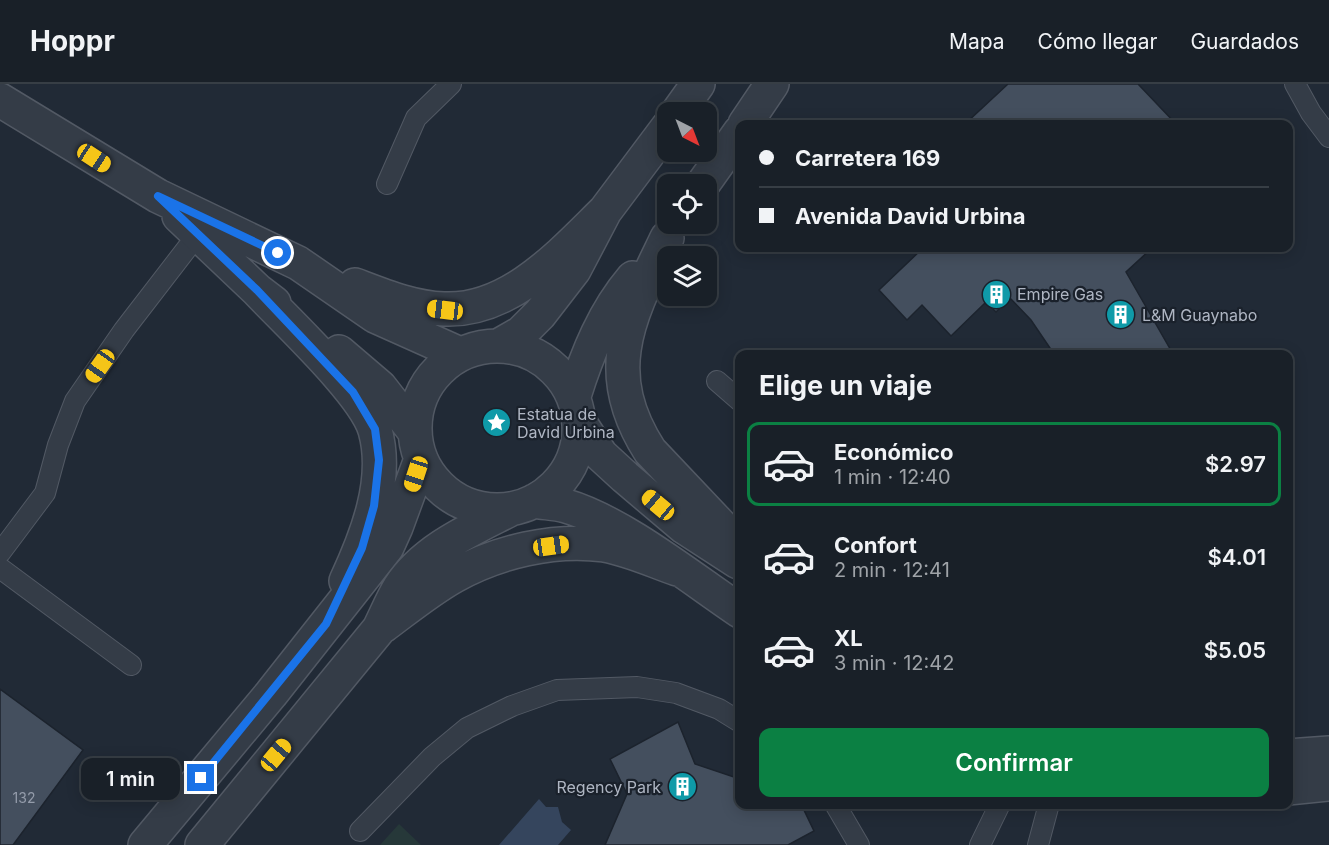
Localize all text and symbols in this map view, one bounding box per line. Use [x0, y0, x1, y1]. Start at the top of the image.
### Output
text: Hoppr [30, 24, 115, 58]
text: Mapa [949, 29, 1005, 54]
text: Cómo llegar [1038, 29, 1157, 54]
text: Guardados [1190, 29, 1299, 54]
north arrow [657, 102, 717, 162]
map controls [657, 102, 717, 306]
car [74, 141, 114, 175]
text: Carretera 169 [795, 145, 940, 171]
button: locate [657, 174, 717, 234]
text: Avenida David Urbina [795, 203, 1026, 229]
route start [264, 239, 291, 266]
button: layers [657, 246, 717, 306]
building icon: Empire Gas [980, 278, 1012, 310]
place label: Empire Gas [1017, 284, 1103, 304]
car [426, 299, 464, 321]
building icon: L&M Guaynabo [1105, 299, 1137, 331]
place label: L&M Guaynabo [1142, 305, 1257, 325]
car [82, 346, 118, 386]
text: Elige un viaje [759, 369, 932, 402]
place label: Estatua de David Urbina [517, 404, 615, 442]
place icon: Estatua de David Urbina [480, 407, 512, 439]
icon: car [762, 437, 816, 491]
text: Económico [834, 439, 953, 465]
text: $2.97 [1205, 451, 1266, 477]
car [402, 454, 430, 494]
text: 1 min · 12:40 [834, 465, 951, 489]
car [638, 487, 678, 523]
icon: car [762, 530, 816, 584]
text: Confort [834, 532, 917, 558]
car [532, 535, 570, 557]
text: $4.01 [1208, 544, 1266, 570]
text: 2 min · 12:41 [834, 558, 950, 582]
icon: car [762, 623, 816, 677]
text: XL [834, 625, 863, 651]
text: $5.05 [1204, 637, 1266, 663]
text: 3 min · 12:42 [834, 651, 954, 675]
button: Confirmar [759, 728, 1269, 797]
car [258, 735, 294, 775]
callout: 1 min [81, 757, 180, 799]
route end [187, 764, 214, 791]
text: 1 min [106, 767, 155, 791]
building icon: Regency Park [666, 771, 698, 803]
place label: Regency Park [556, 777, 661, 797]
house number: 132 [13, 789, 35, 806]

